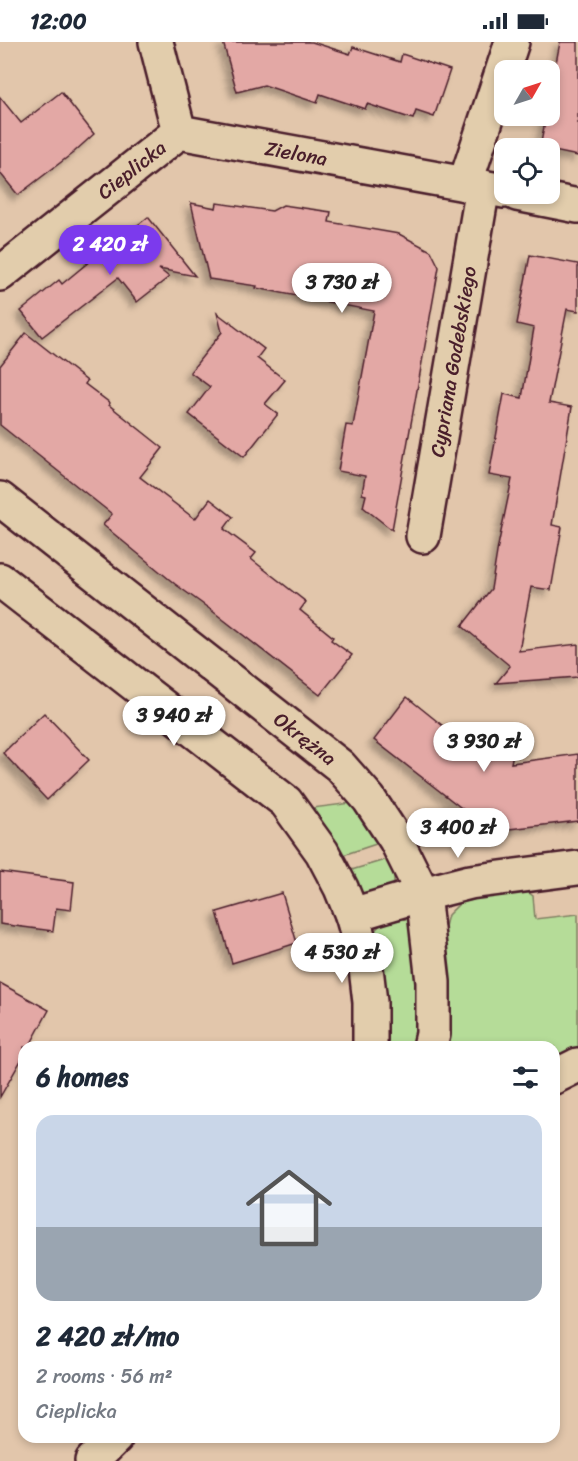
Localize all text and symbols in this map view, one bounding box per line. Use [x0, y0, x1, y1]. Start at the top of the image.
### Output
text: 12:00 [30, 2, 87, 41]
north arrow [494, 60, 560, 126]
map controls [494, 60, 560, 204]
street label: Zielona [262, 130, 330, 176]
street label: Cieplicka [89, 131, 174, 208]
button: locate [494, 138, 560, 204]
pin: 2 420 zł [48, 225, 172, 276]
text: 2 420 zł [73, 227, 147, 262]
pin: 3 730 zł [280, 263, 404, 314]
street label: Cypriana Godebskiego [419, 263, 487, 460]
text: 3 730 zł [306, 265, 378, 300]
pin: 3 940 zł [112, 696, 236, 747]
text: 3 940 zł [137, 698, 211, 733]
street label: Okrężna [266, 702, 344, 775]
pin: 3 930 zł [422, 722, 546, 773]
text: 3 930 zł [447, 724, 521, 759]
pin: 3 400 zł [396, 808, 520, 859]
text: 3 400 zł [420, 810, 496, 845]
pin: 4 530 zł [280, 933, 404, 984]
text: 4 530 zł [305, 935, 379, 970]
text: 6 homes [36, 1054, 128, 1100]
icon: filters [509, 1061, 542, 1094]
icon: home [235, 1154, 343, 1262]
text: 2 420 zł/mo [36, 1313, 179, 1359]
text: 2 rooms · 56 m² [36, 1359, 173, 1394]
text: Cieplicka [36, 1394, 117, 1429]

